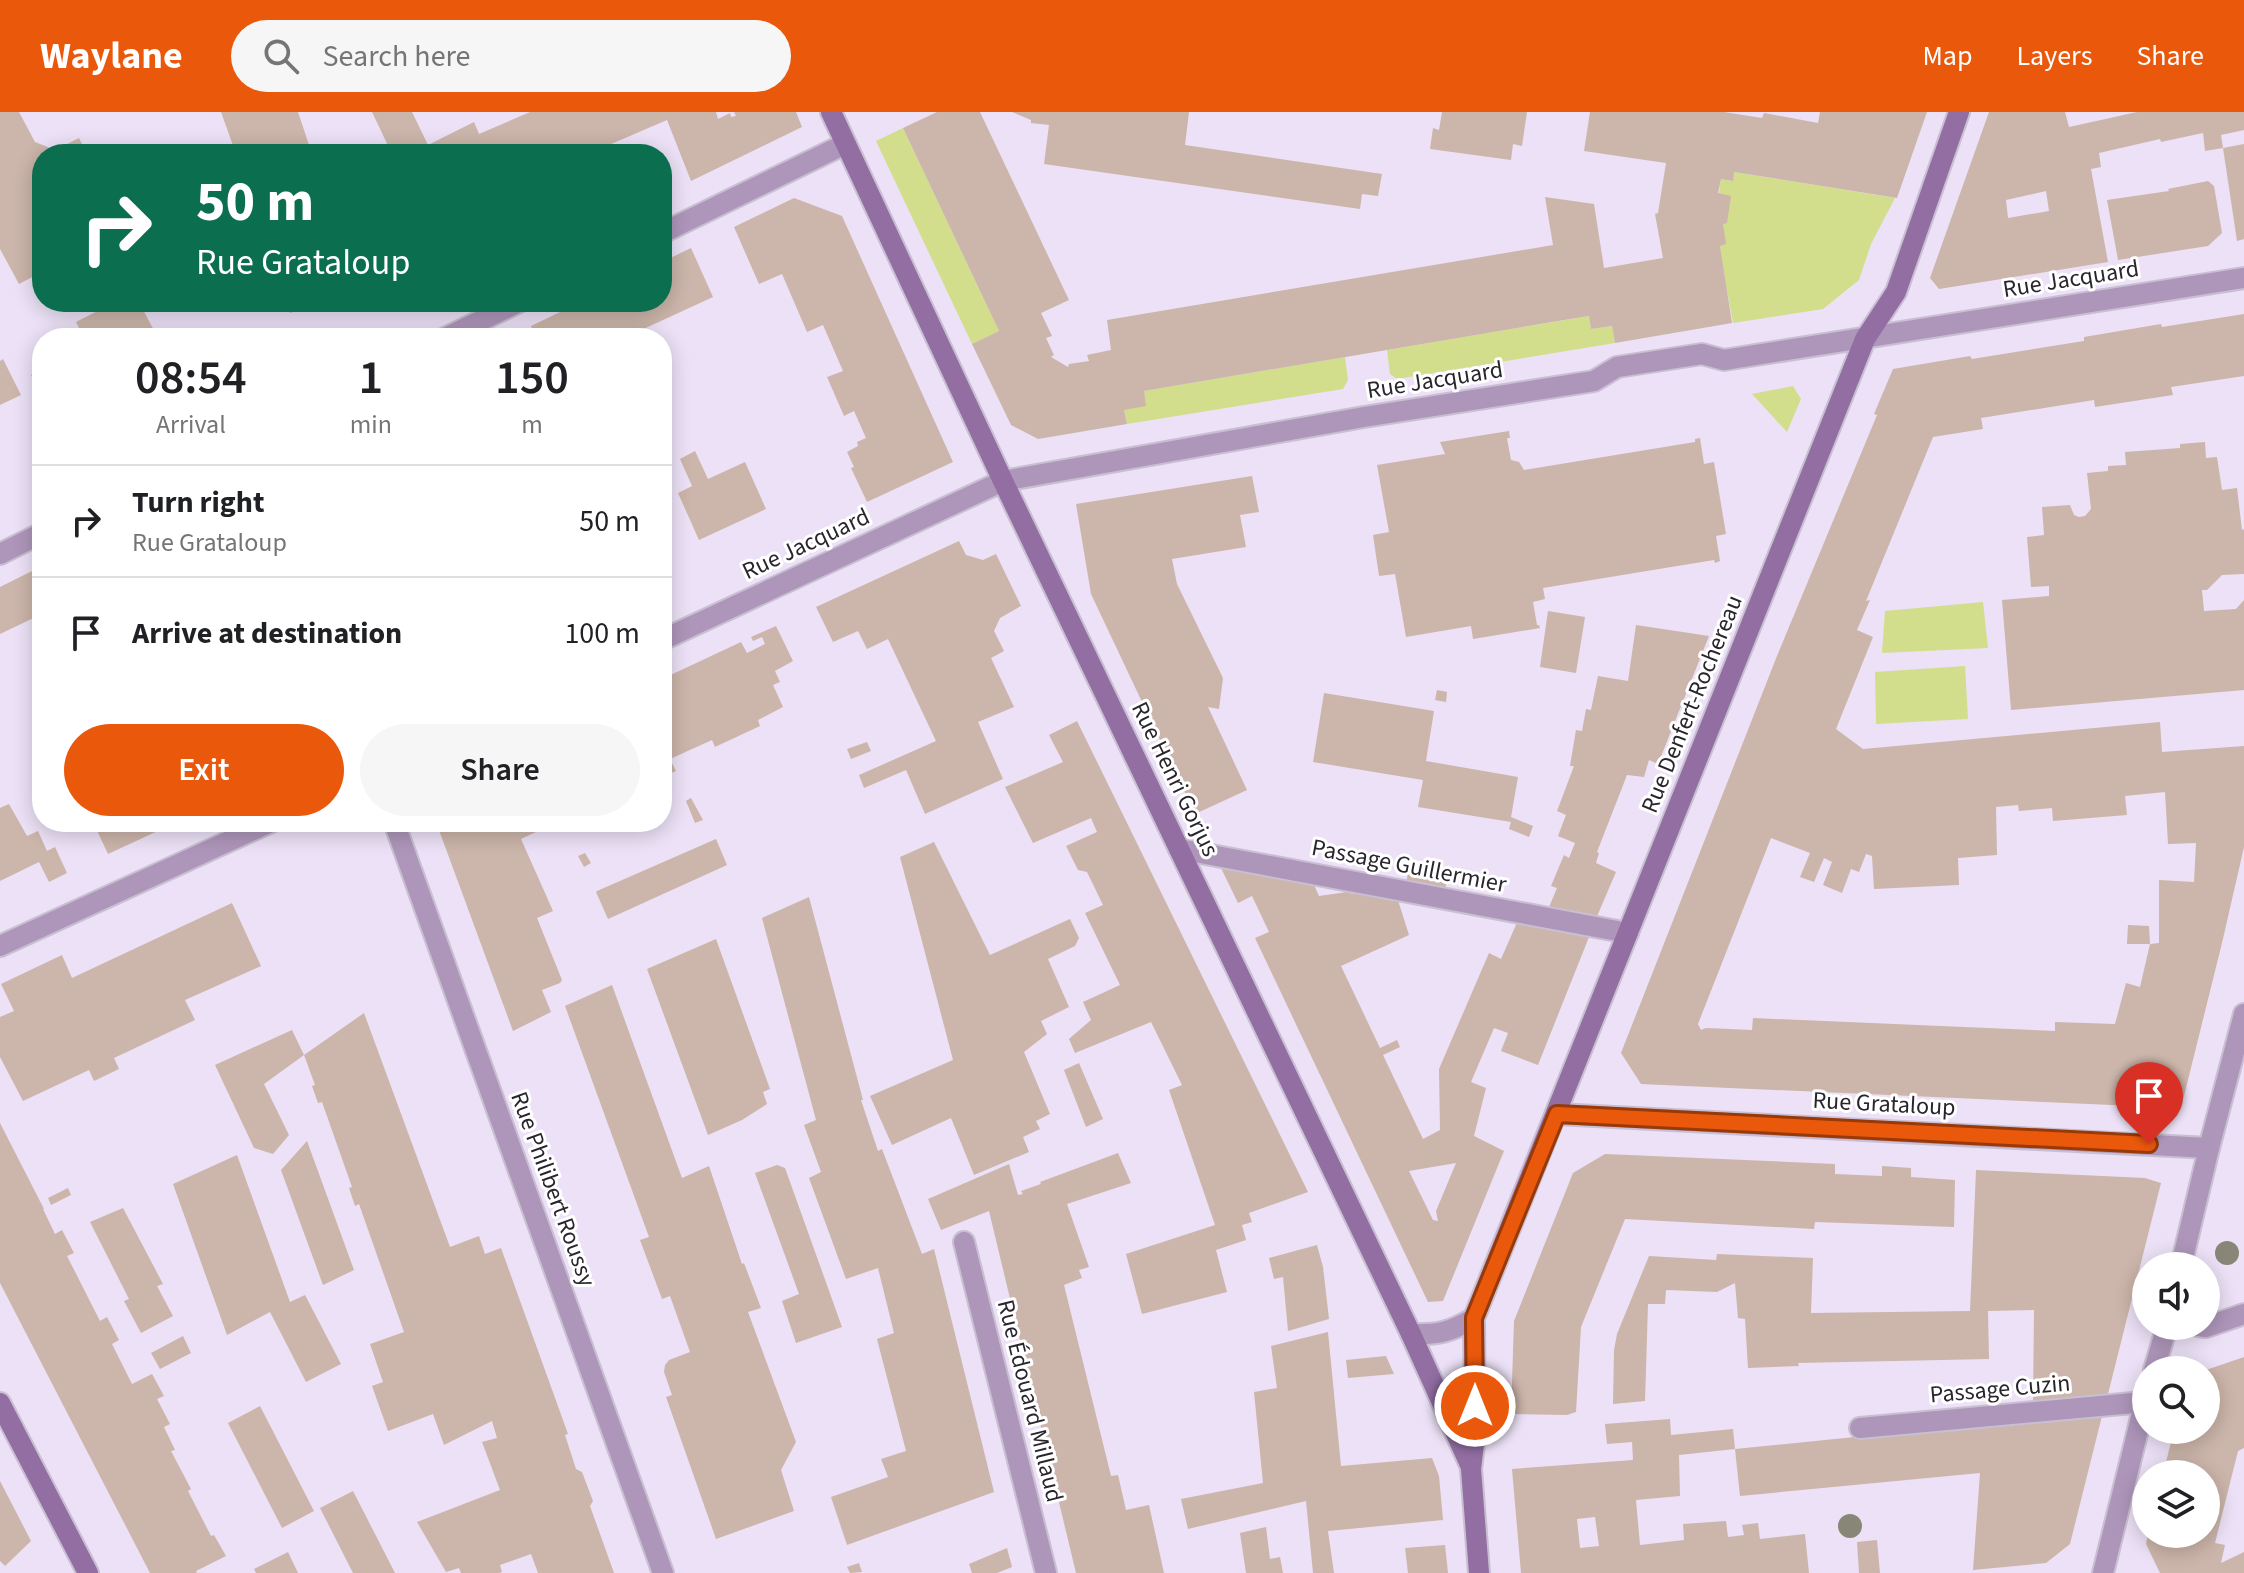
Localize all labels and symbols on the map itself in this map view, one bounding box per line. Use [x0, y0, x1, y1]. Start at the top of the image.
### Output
street label: Rue Jacquard [2000, 251, 2142, 307]
street label: Rue Jacquard [1364, 352, 1506, 408]
street label: Rue Jacquard [736, 499, 876, 589]
street label: Rue Denfert-Rochereau [1632, 590, 1752, 818]
street label: Rue Henri Gorjus [1122, 696, 1228, 862]
street label: Passage Guillermier [1309, 830, 1510, 902]
pin [2115, 1062, 2183, 1144]
street label: Rue Grataloup [1812, 1083, 1956, 1125]
street label: Rue Philibert Roussy [501, 1087, 605, 1291]
street label: Rue Édouard Millaud [988, 1296, 1072, 1506]
position arrow [1433, 1364, 1517, 1448]
street label: Passage Cuzin [1928, 1365, 2072, 1413]

